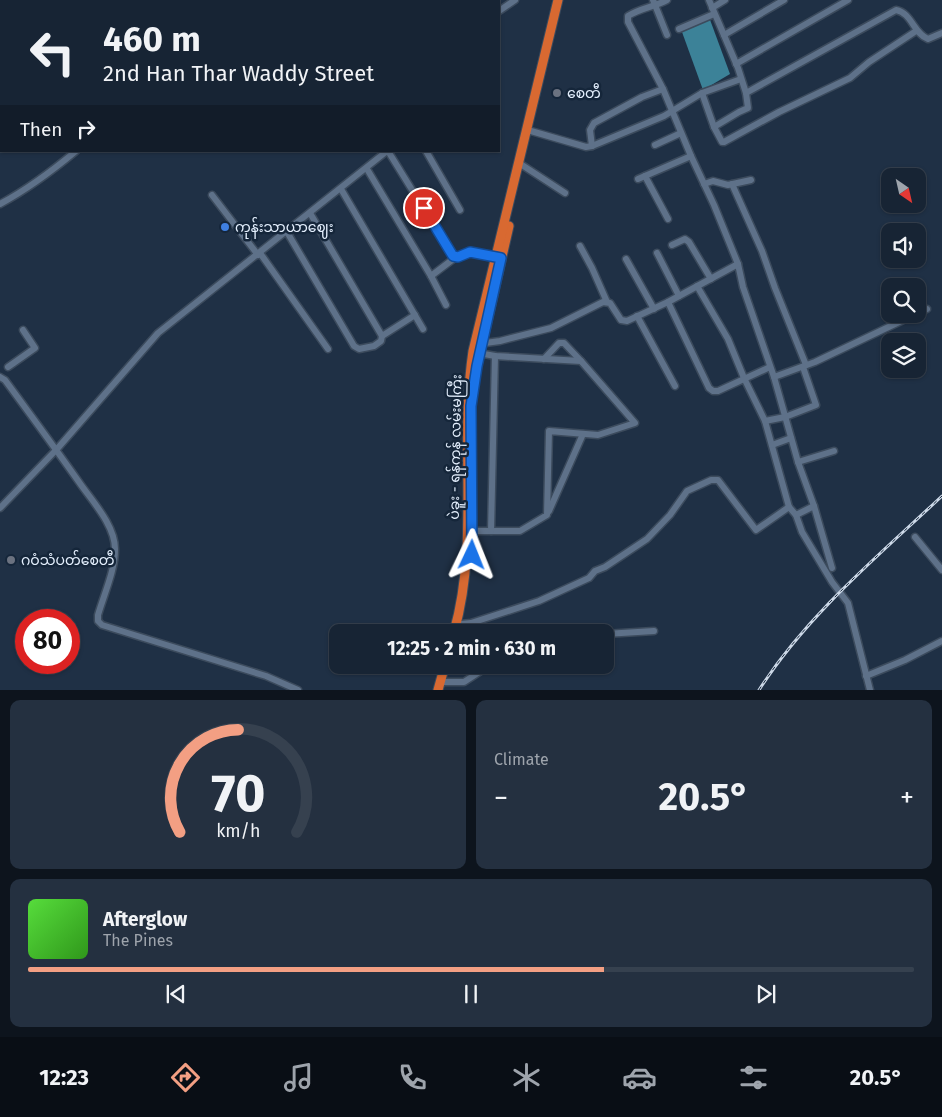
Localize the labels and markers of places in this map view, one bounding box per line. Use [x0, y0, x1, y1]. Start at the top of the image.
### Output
place label: စေတီ [567, 83, 601, 102]
marker: စေတီ [551, 87, 563, 99]
pin [403, 187, 445, 229]
place label: ကုန်းသာယာဈေး [235, 217, 334, 239]
marker: ကုန်းသာယာဈေး [219, 221, 231, 233]
place label: ဂဝံသံပတ်စေတီ [21, 550, 115, 569]
marker: ဂဝံသံပတ်စေတီ [5, 554, 17, 566]

